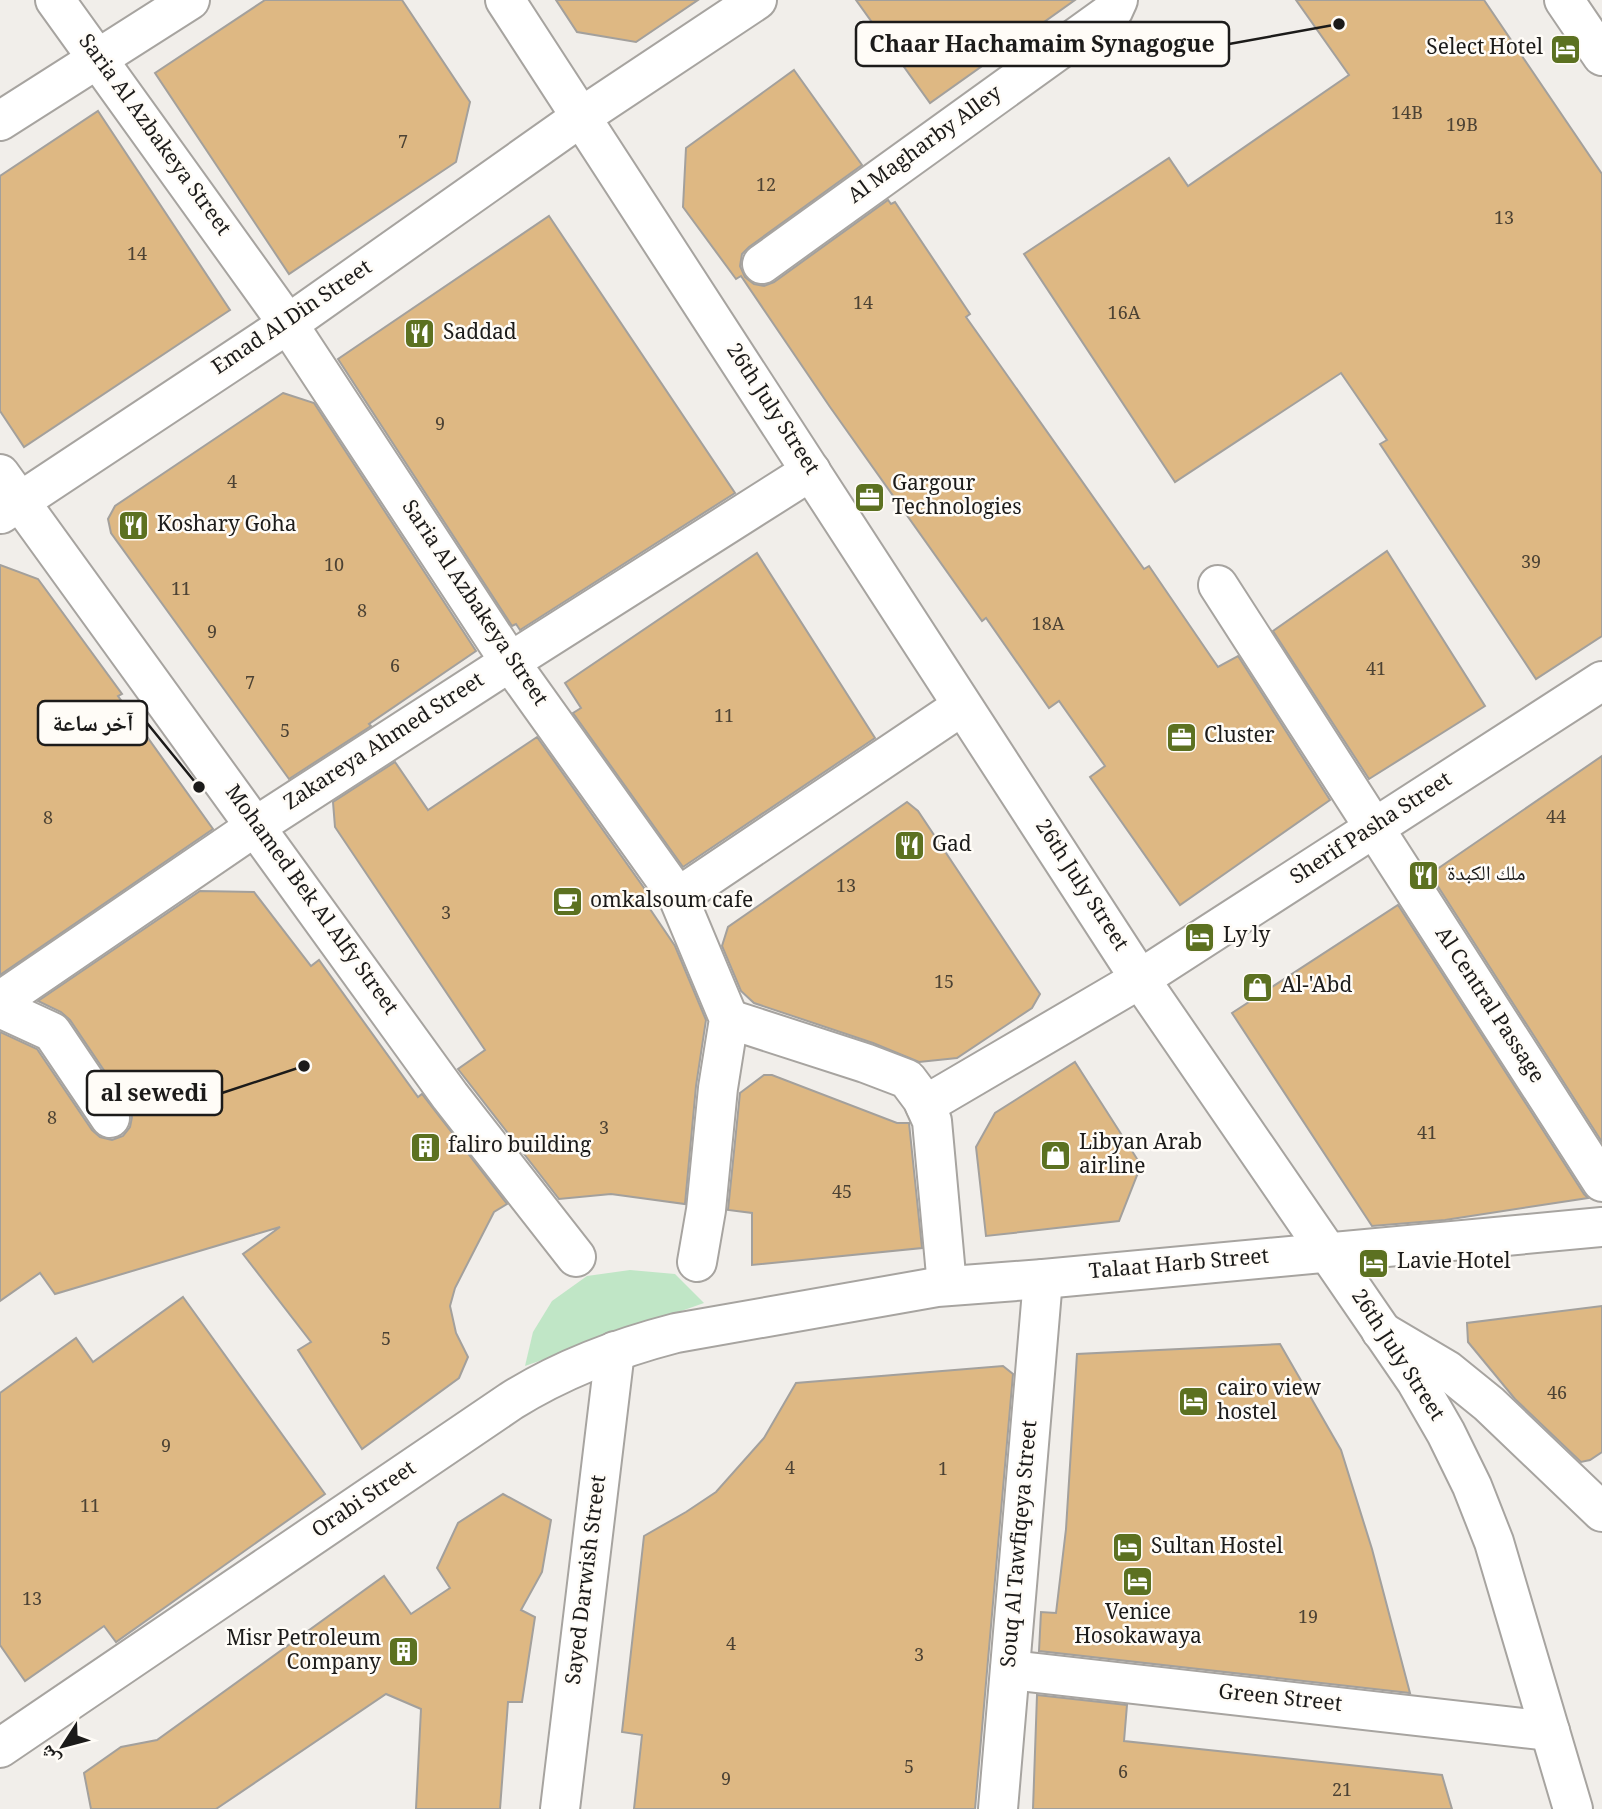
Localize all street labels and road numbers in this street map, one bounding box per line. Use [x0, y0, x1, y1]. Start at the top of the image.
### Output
street label: Saria Al Azbakeya Street [68, 28, 238, 244]
street label: Al Magharby Alley [841, 78, 1011, 214]
street label: Emad Al Din Street [206, 252, 380, 386]
street label: 26th July Street [715, 337, 827, 483]
street label: Saria Al Azbakeya Street [391, 494, 555, 714]
street label: Zakareya Ahmed Street [278, 665, 492, 821]
street label: Sherif Pasha Street [1284, 764, 1460, 896]
street label: Mohamed Bek Al Alfy Street [214, 778, 406, 1024]
street label: 26th July Street [1024, 813, 1136, 959]
street label: Al Central Passage [1424, 920, 1552, 1092]
street label: Talaat Harb Street [1087, 1241, 1271, 1291]
street label: 26th July Street [1340, 1283, 1452, 1429]
street label: Souq Al Tawfiqeya Street [993, 1419, 1049, 1669]
street label: Orabi Street [306, 1453, 424, 1549]
street label: Sayed Darwish Street [558, 1473, 618, 1687]
street label: Green Street [1216, 1676, 1344, 1724]

